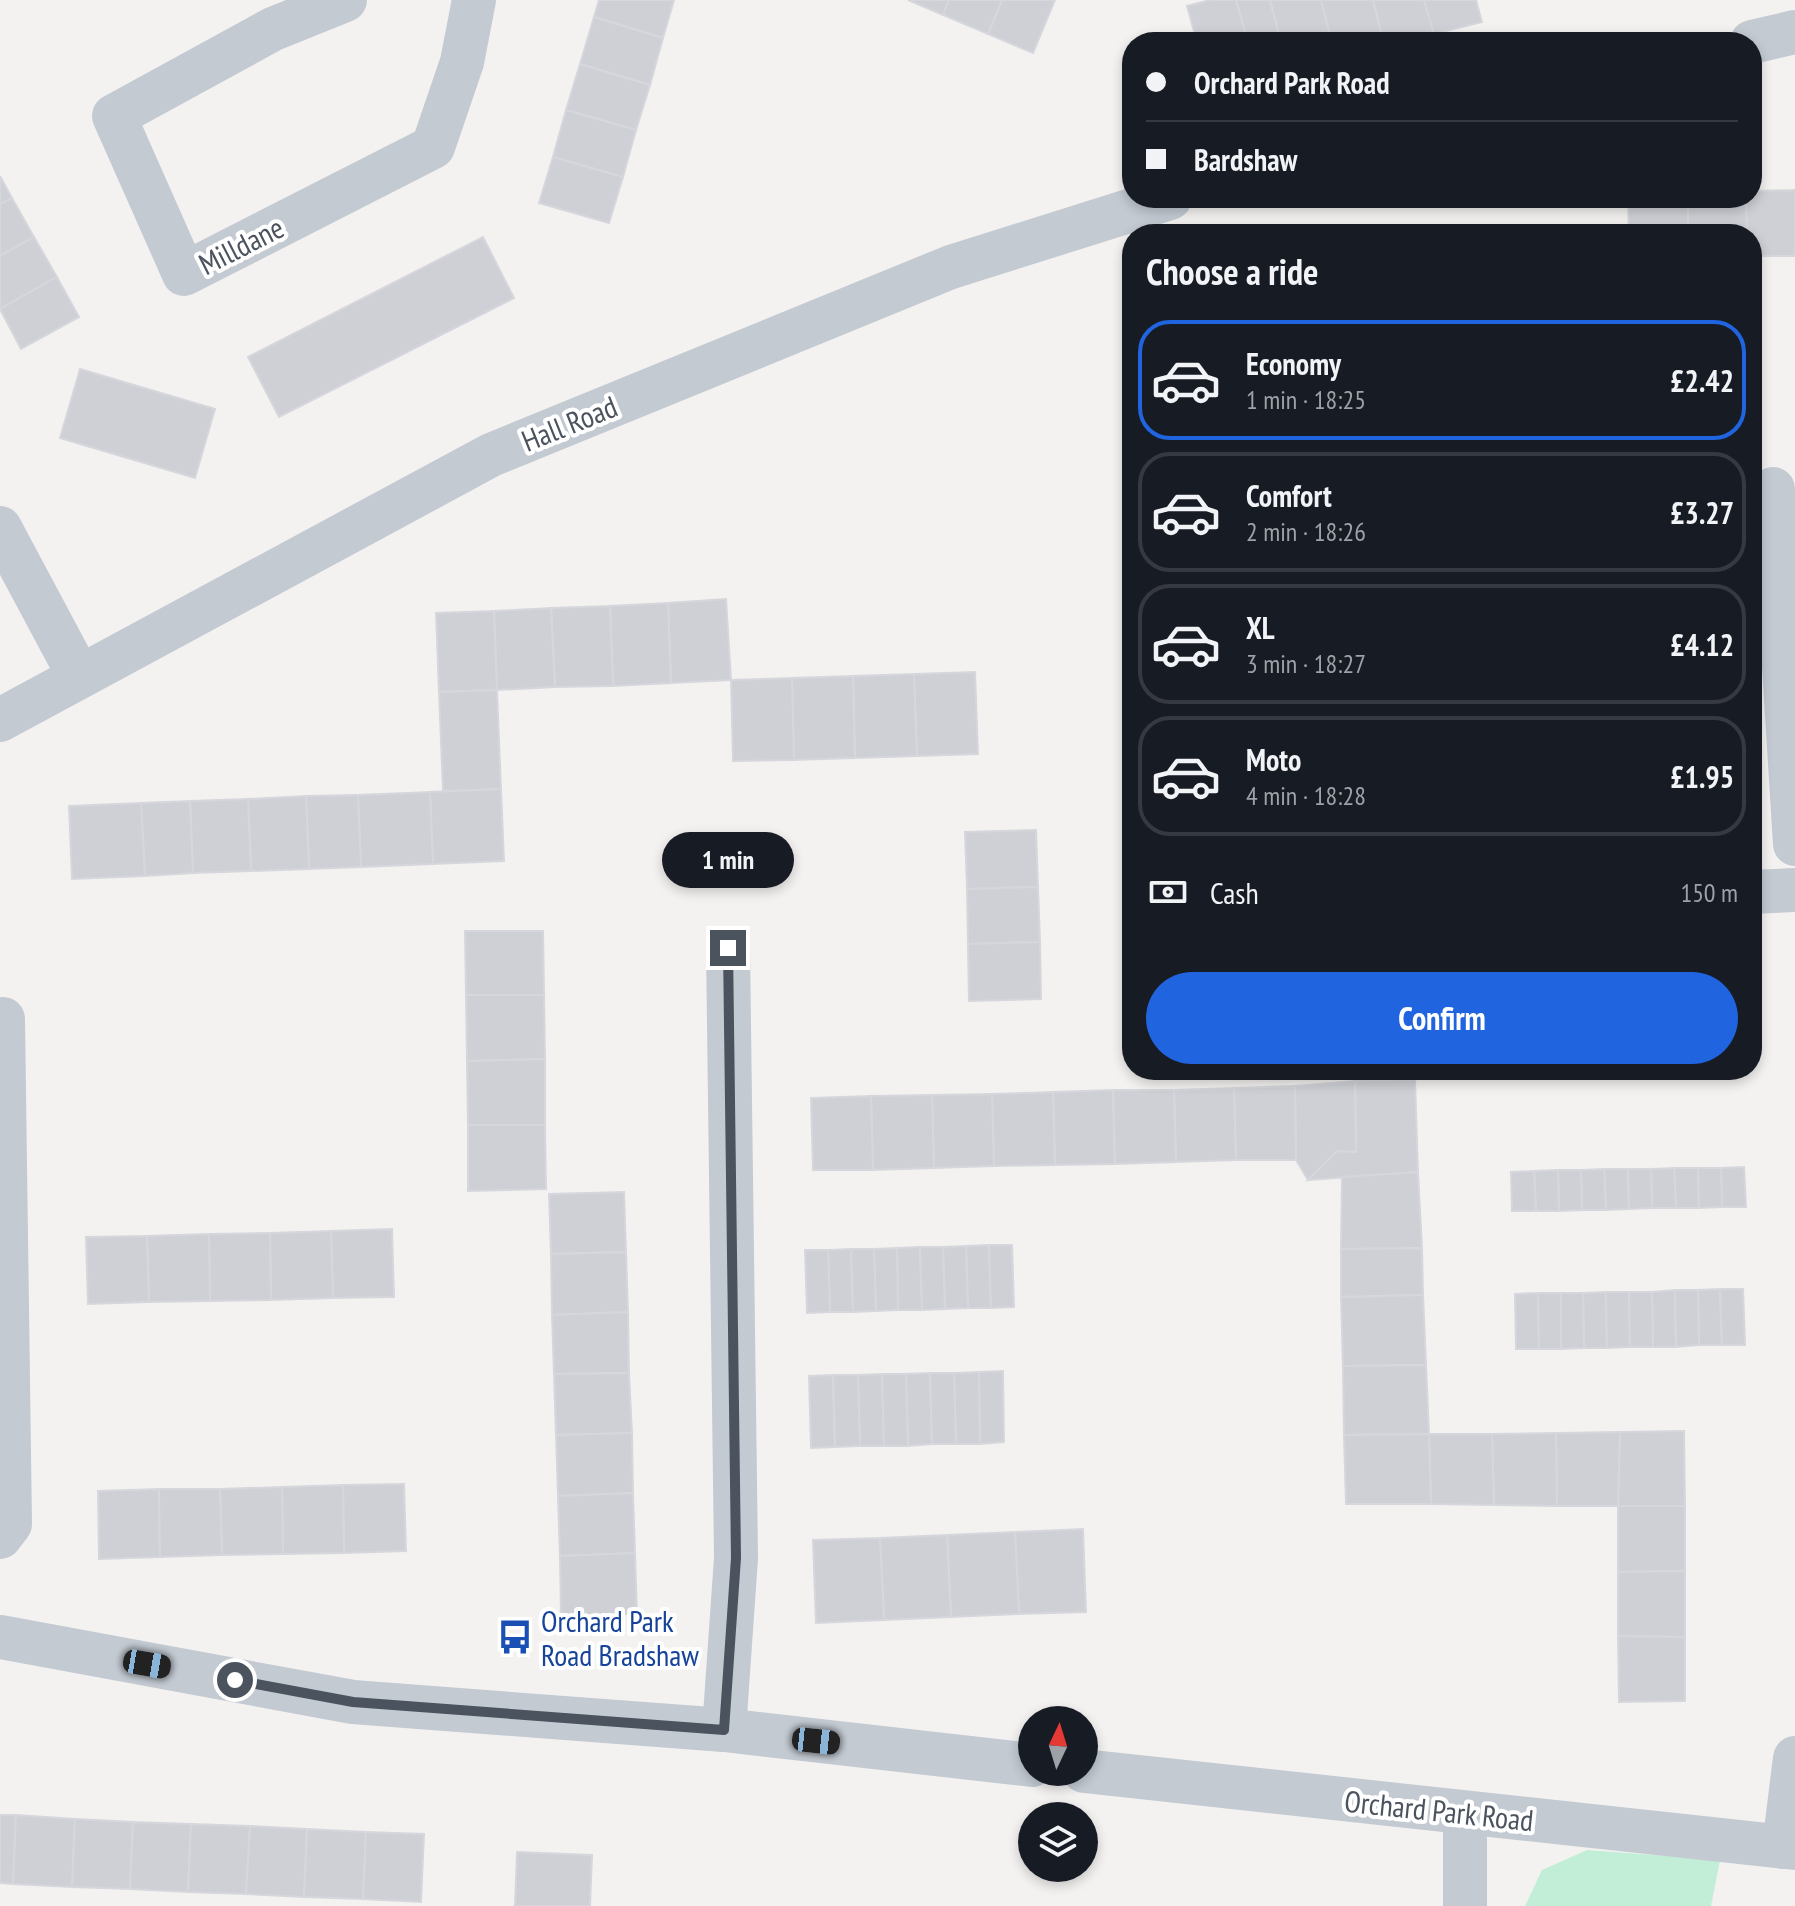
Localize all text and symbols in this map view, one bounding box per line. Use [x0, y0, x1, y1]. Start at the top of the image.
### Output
text: Orchard Park Road [1194, 63, 1390, 102]
text: Bardshaw [1194, 140, 1297, 179]
street label: Milldane [192, 207, 290, 283]
text: Choose a ride [1146, 248, 1318, 295]
icon: car [1150, 344, 1222, 416]
text: Economy [1246, 344, 1341, 383]
text: £2.42 [1670, 361, 1734, 400]
text: 1 min · 18:25 [1246, 383, 1366, 416]
street label: Hall Road [516, 386, 622, 460]
icon: car [1150, 476, 1222, 548]
text: Comfort [1246, 476, 1332, 515]
text: £3.27 [1670, 493, 1734, 532]
text: 2 min · 18:26 [1246, 515, 1366, 548]
icon: car [1150, 608, 1222, 680]
text: XL [1246, 608, 1275, 647]
text: £4.12 [1670, 625, 1734, 664]
text: 3 min · 18:27 [1246, 647, 1366, 680]
icon: car [1150, 740, 1222, 812]
text: Moto [1246, 740, 1301, 779]
text: £1.95 [1670, 757, 1734, 796]
text: 4 min · 18:28 [1246, 779, 1366, 812]
callout: 1 min [662, 832, 794, 888]
text: 1 min [702, 843, 754, 876]
icon: cash [1146, 870, 1190, 914]
text: Cash [1210, 873, 1259, 912]
text: 150 m [1680, 876, 1738, 909]
route end [710, 930, 746, 966]
button: Confirm [1146, 972, 1738, 1064]
place label: Orchard Park Road Bradshaw [541, 1601, 699, 1674]
bus stop icon: Orchard Park Road Bradshaw [496, 1618, 534, 1656]
car [121, 1648, 173, 1680]
route start [217, 1662, 253, 1698]
north arrow [1018, 1706, 1098, 1786]
map controls [1018, 1706, 1098, 1882]
car [791, 1727, 841, 1755]
street label: Orchard Park Road [1343, 1781, 1535, 1839]
button: layers [1018, 1802, 1098, 1882]

